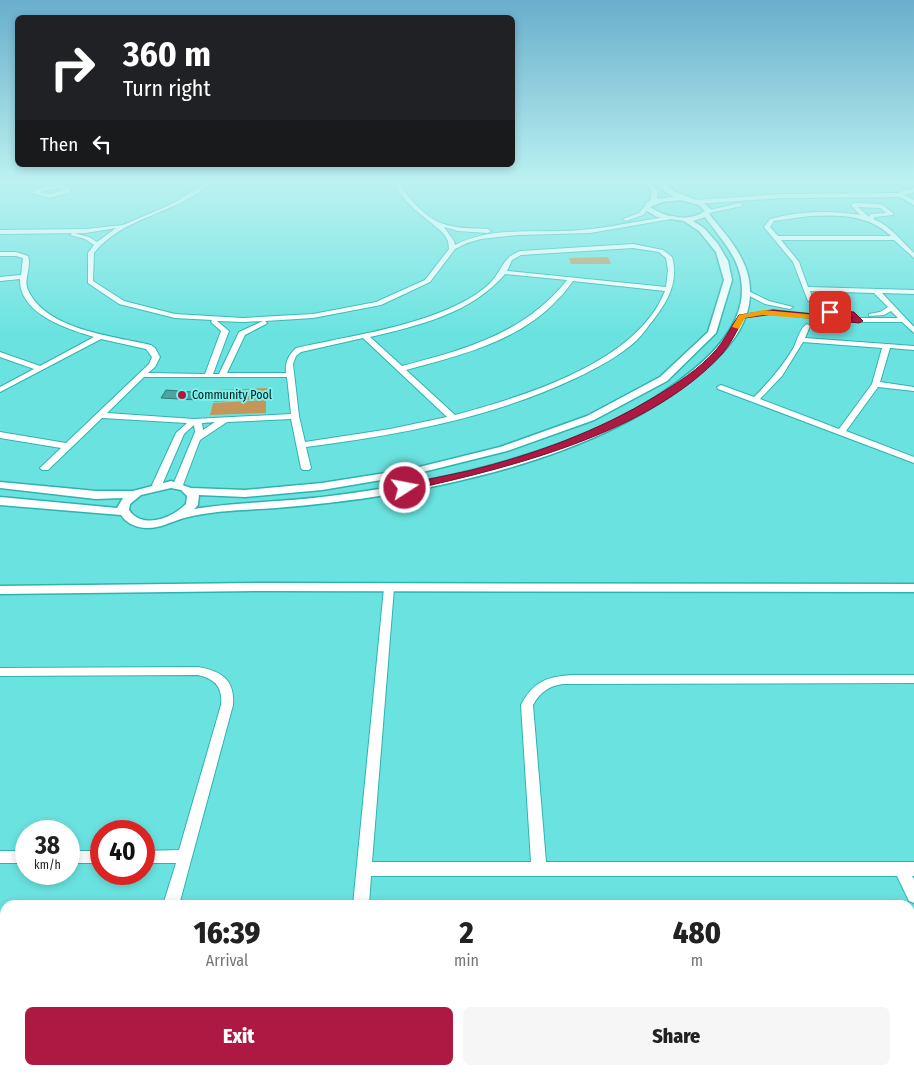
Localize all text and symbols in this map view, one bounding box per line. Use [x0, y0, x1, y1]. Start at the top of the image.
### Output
text: 360 m [123, 33, 211, 75]
icon: right [40, 35, 105, 100]
text: Turn right [123, 75, 211, 102]
icon: left [88, 130, 116, 158]
text: Then [40, 133, 78, 156]
pin [809, 291, 851, 333]
icon: arrive [816, 298, 844, 326]
place label: Community Pool [192, 388, 272, 402]
marker: Community Pool [176, 389, 188, 401]
position arrow [378, 461, 430, 513]
speed limit sign: 40 [90, 820, 155, 885]
text: 38 [35, 831, 60, 861]
text: km/h [34, 858, 61, 872]
text: 16:39 [194, 915, 260, 951]
text: 2 [459, 915, 474, 951]
text: 480 [673, 915, 721, 951]
text: Arrival [206, 951, 248, 970]
text: min [454, 951, 479, 970]
text: m [691, 951, 703, 970]
button: Exit [25, 1007, 453, 1065]
button: Share [463, 1007, 890, 1065]

